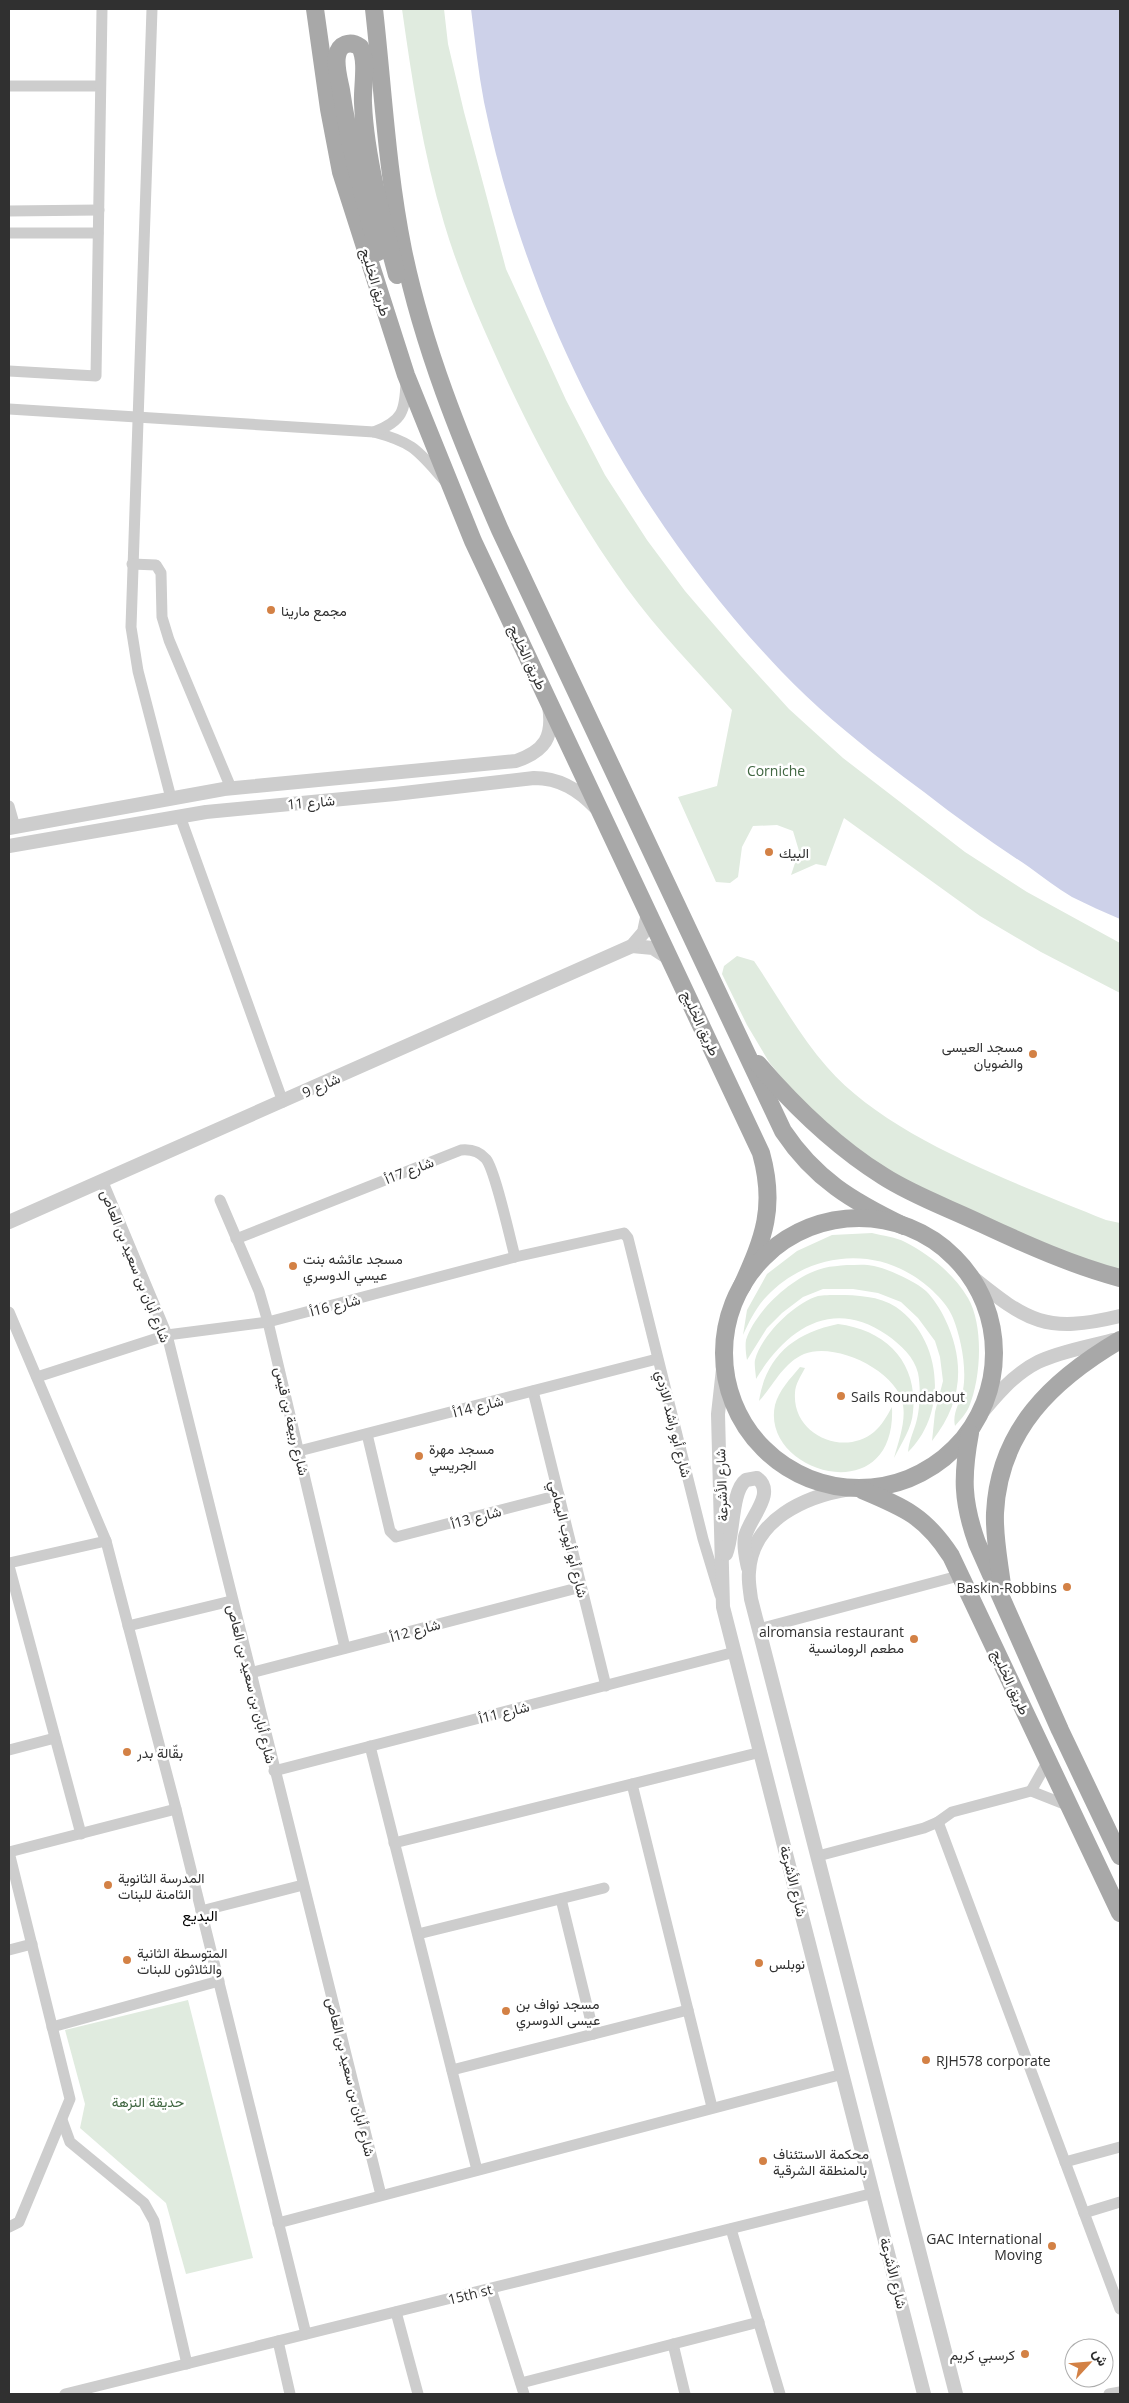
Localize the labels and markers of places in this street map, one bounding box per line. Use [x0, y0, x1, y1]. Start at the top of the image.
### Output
place label: مجمع مارينا [281, 601, 347, 622]
marker: مجمع مارينا [265, 604, 277, 616]
place label: البيك [779, 843, 809, 862]
marker: البيك [763, 846, 775, 858]
place label: مسجد العيسى والضويان [942, 1037, 1023, 1072]
marker: مسجد العيسى والضويان [1027, 1048, 1039, 1060]
place label: مسجد عائشه بنت عيسي الدوسري [303, 1249, 403, 1287]
marker: مسجد عائشه بنت عيسي الدوسري [287, 1260, 299, 1272]
place label: Sails Roundabout [851, 1387, 965, 1406]
marker: Sails Roundabout [835, 1390, 847, 1402]
place label: مسجد مهرة الجريسي [429, 1439, 494, 1477]
marker: مسجد مهرة الجريسي [413, 1450, 425, 1462]
place label: Baskin-Robbins [957, 1578, 1057, 1597]
marker: Baskin-Robbins [1061, 1581, 1073, 1593]
place label: alromansia restaurant مطعم الرومانسية [759, 1622, 904, 1657]
marker: alromansia restaurant مطعم الرومانسية [908, 1633, 920, 1645]
place label: بقّالة بدر [136, 1743, 183, 1762]
marker: بقّالة بدر [121, 1746, 133, 1758]
place label: المدرسة الثانوية الثامنة للبنات [118, 1868, 205, 1903]
marker: المدرسة الثانوية الثامنة للبنات [102, 1879, 114, 1891]
place label: المتوسطة الثانية والثلاثون للبنات [137, 1943, 228, 1978]
marker: المتوسطة الثانية والثلاثون للبنات [121, 1954, 133, 1966]
place label: نوبلس [769, 1954, 805, 1973]
marker: نوبلس [753, 1957, 765, 1969]
place label: مسجد نواف بن عيسى الدوسري [516, 1994, 600, 2032]
marker: مسجد نواف بن عيسى الدوسري [500, 2005, 512, 2017]
place label: RJH578 corporate [936, 2051, 1051, 2070]
marker: RJH578 corporate [920, 2054, 932, 2066]
place label: محكمة الاستئناف بالمنطقة الشرقية [773, 2144, 869, 2179]
marker: محكمة الاستئناف بالمنطقة الشرقية [757, 2155, 769, 2167]
place label: GAC International Moving [926, 2229, 1042, 2264]
marker: GAC International Moving [1046, 2240, 1058, 2252]
place label: كرسبي كريم [950, 2345, 1015, 2367]
marker: كرسبي كريم [1019, 2348, 1031, 2360]

